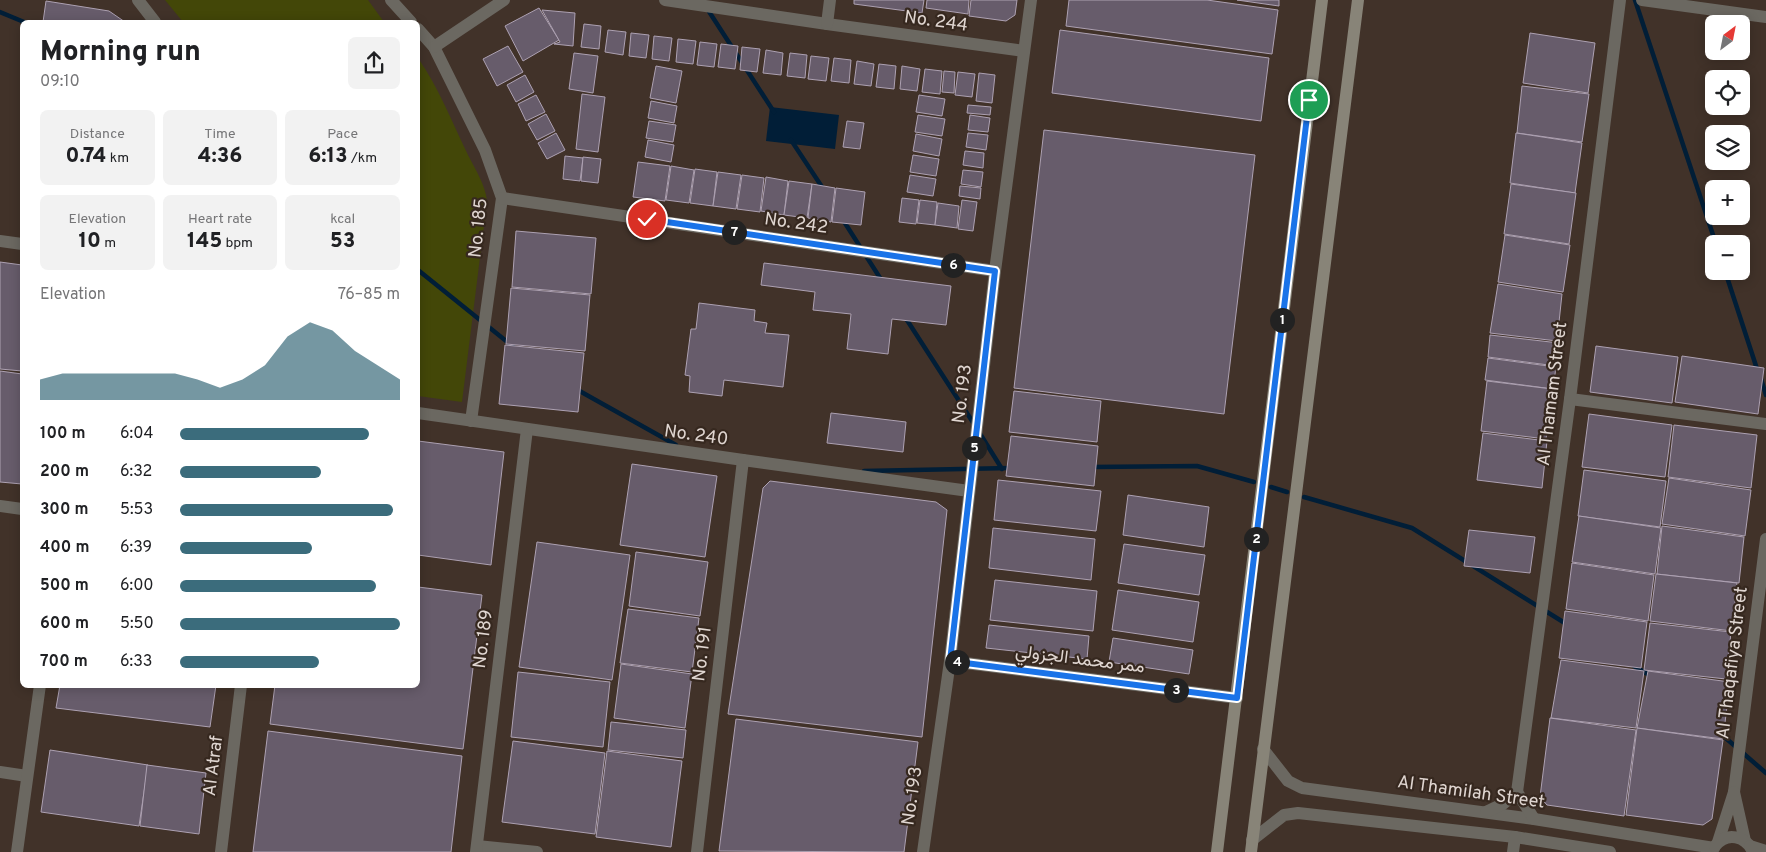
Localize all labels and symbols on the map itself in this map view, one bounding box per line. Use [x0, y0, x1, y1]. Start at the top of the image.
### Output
street label: No. 244 [903, 6, 969, 38]
north arrow [1705, 15, 1750, 60]
pin [1288, 79, 1330, 121]
street label: No. 185 [464, 197, 494, 259]
pin [626, 198, 668, 240]
street label: No. 242 [763, 208, 829, 240]
pin: 7 [722, 220, 746, 244]
pin: 6 [940, 252, 966, 278]
pin: 1 [1270, 308, 1294, 332]
street label: Al Thamam Street [1533, 321, 1573, 467]
street label: No. 193 [948, 363, 978, 425]
street label: No. 240 [662, 420, 730, 452]
pin: 5 [962, 436, 986, 460]
pin: 2 [1244, 526, 1268, 552]
street label: Al Thaqafiya Street [1712, 585, 1754, 741]
street label: No. 189 [469, 608, 499, 670]
street label: No. 191 [688, 625, 718, 683]
street label: ممر محمد الجزولي [1014, 641, 1146, 681]
pin: 4 [944, 650, 970, 674]
pin: 3 [1164, 678, 1188, 702]
street label: Al Atraf [199, 735, 229, 797]
street label: No. 193 [897, 765, 929, 827]
street label: Al Thamilah Street [1396, 771, 1546, 815]

